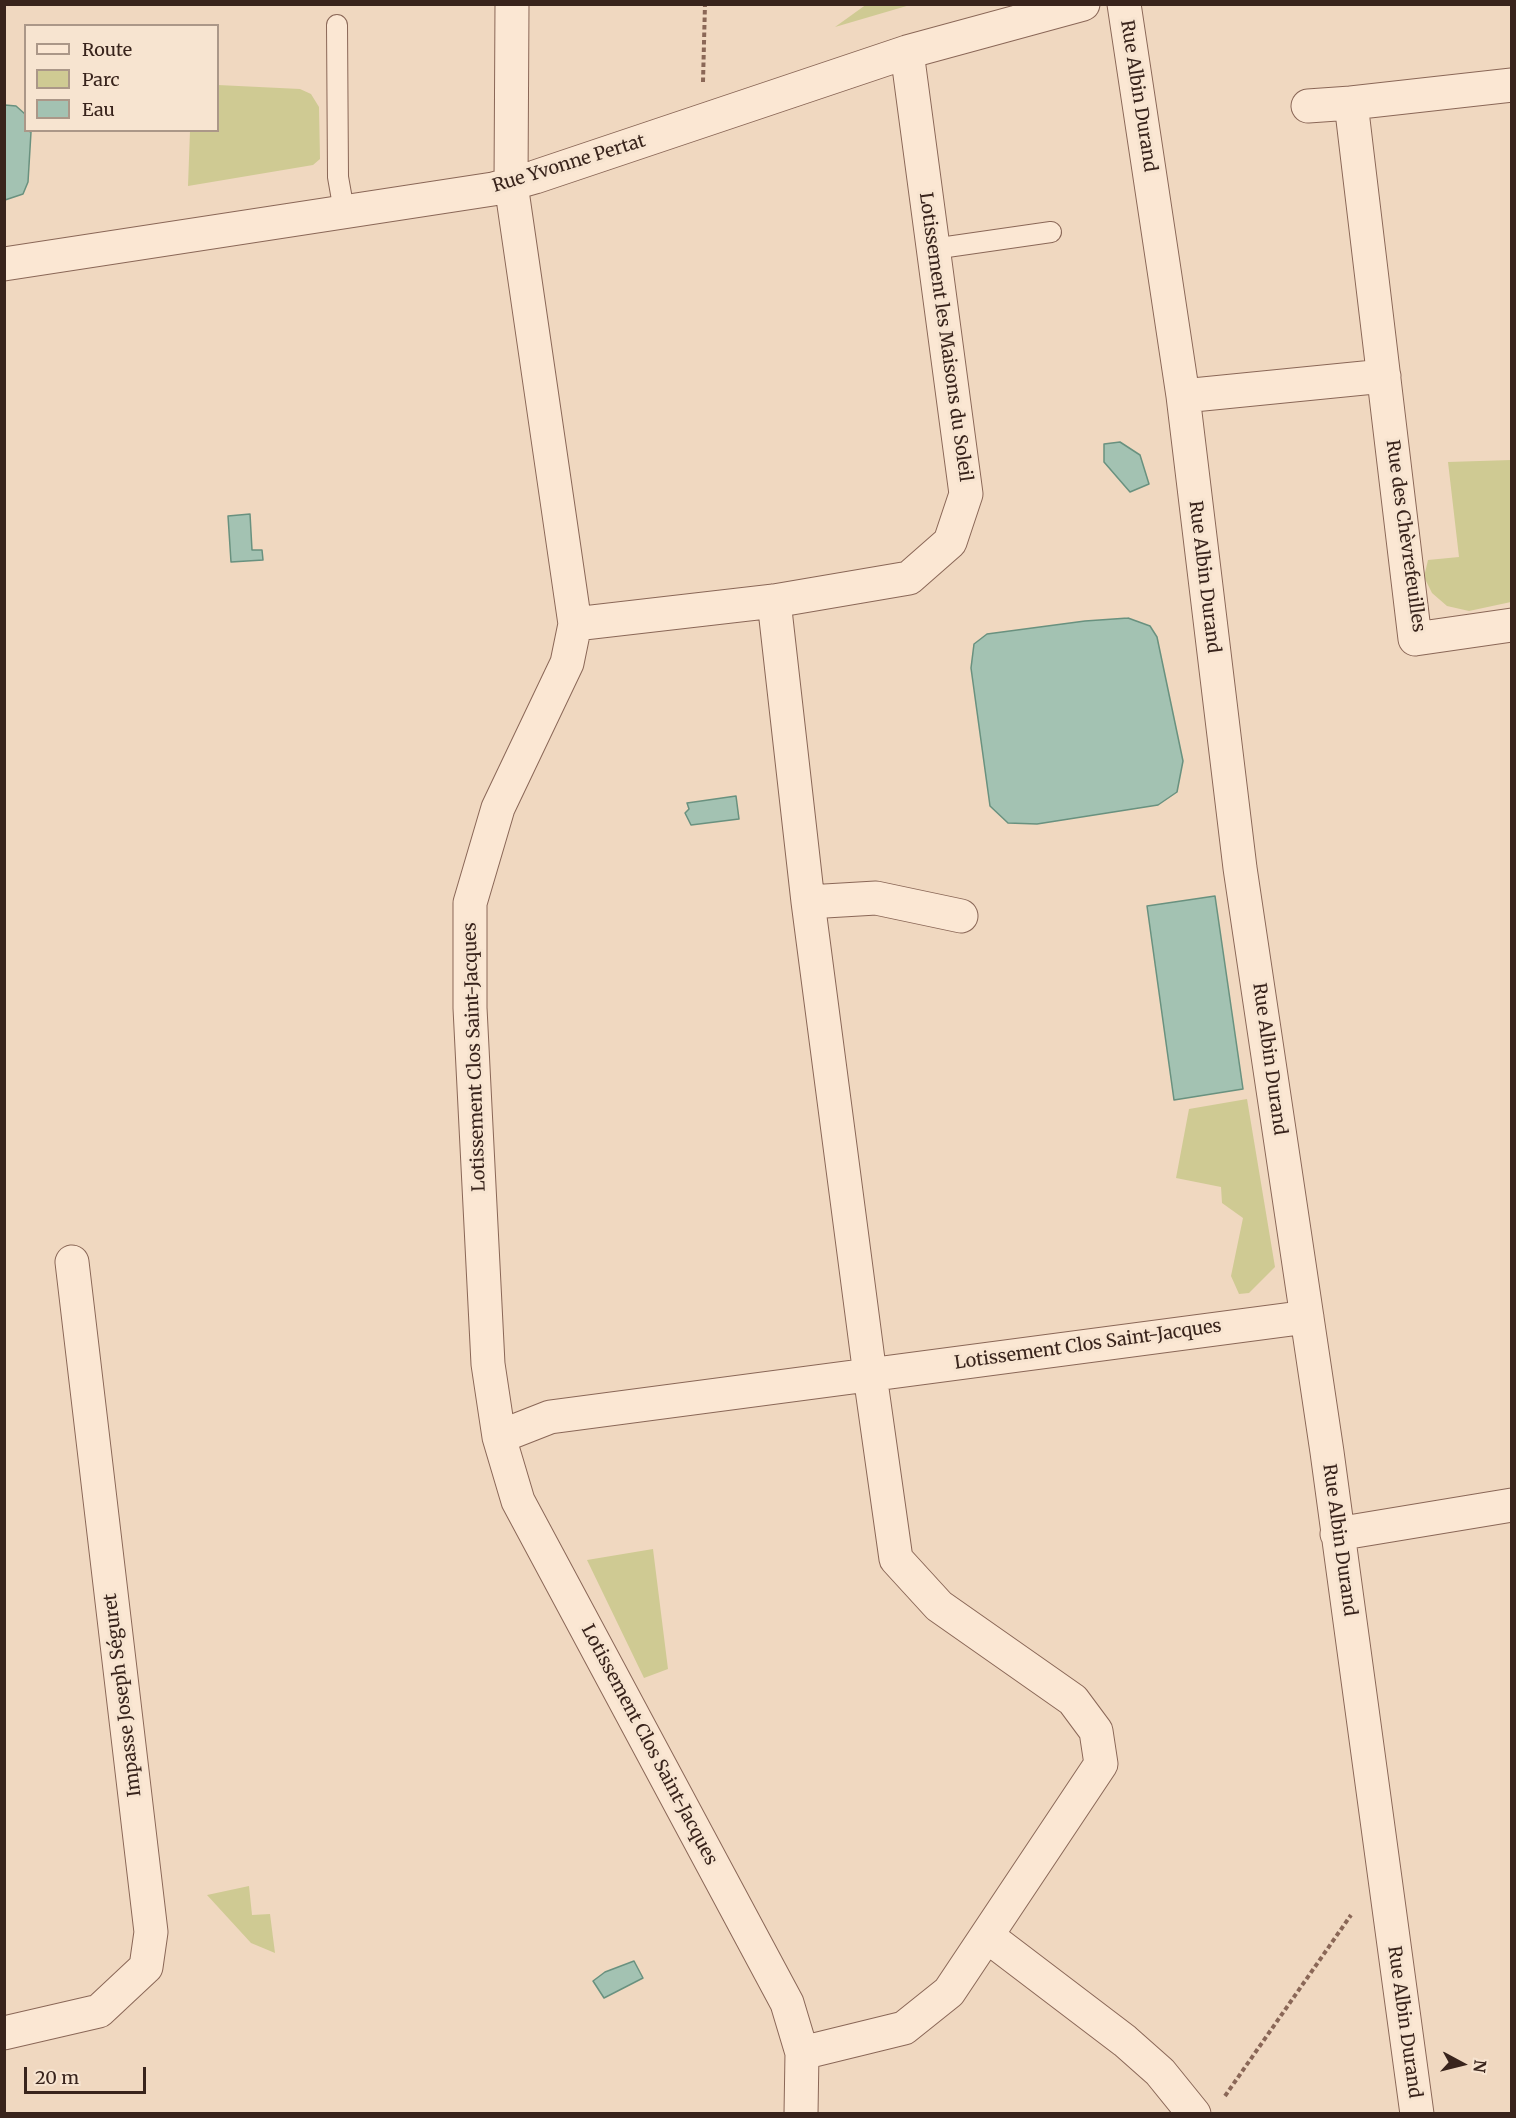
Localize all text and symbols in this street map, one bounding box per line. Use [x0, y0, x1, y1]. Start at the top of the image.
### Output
street label: Rue Albin Durand [1115, 18, 1161, 174]
legend [24, 24, 219, 132]
text: Route [82, 38, 132, 61]
text: Parc [82, 68, 120, 91]
text: Eau [82, 98, 115, 121]
street label: Rue Yvonne Pertat [490, 130, 648, 198]
street label: Lotissement les Maisons du Soleil [914, 191, 976, 483]
street label: Rue des Chèvrefeuilles [1381, 439, 1429, 633]
street label: Rue Albin Durand [1184, 499, 1224, 655]
street label: Lotissement Clos Saint-Jacques [460, 922, 490, 1192]
street label: Rue Albin Durand [1248, 981, 1290, 1137]
street label: Lotissement Clos Saint-Jacques [953, 1316, 1223, 1374]
street label: Rue Albin Durand [1318, 1462, 1360, 1618]
street label: Impasse Joseph Séguret [100, 1592, 146, 1798]
street label: Lotissement Clos Saint-Jacques [576, 1621, 722, 1869]
street label: Rue Albin Durand [1383, 1944, 1425, 2100]
north arrow [1432, 2034, 1492, 2094]
scale bar [27, 2055, 148, 2093]
text: N [1469, 2059, 1491, 2074]
text: 20 m [35, 2066, 79, 2089]

